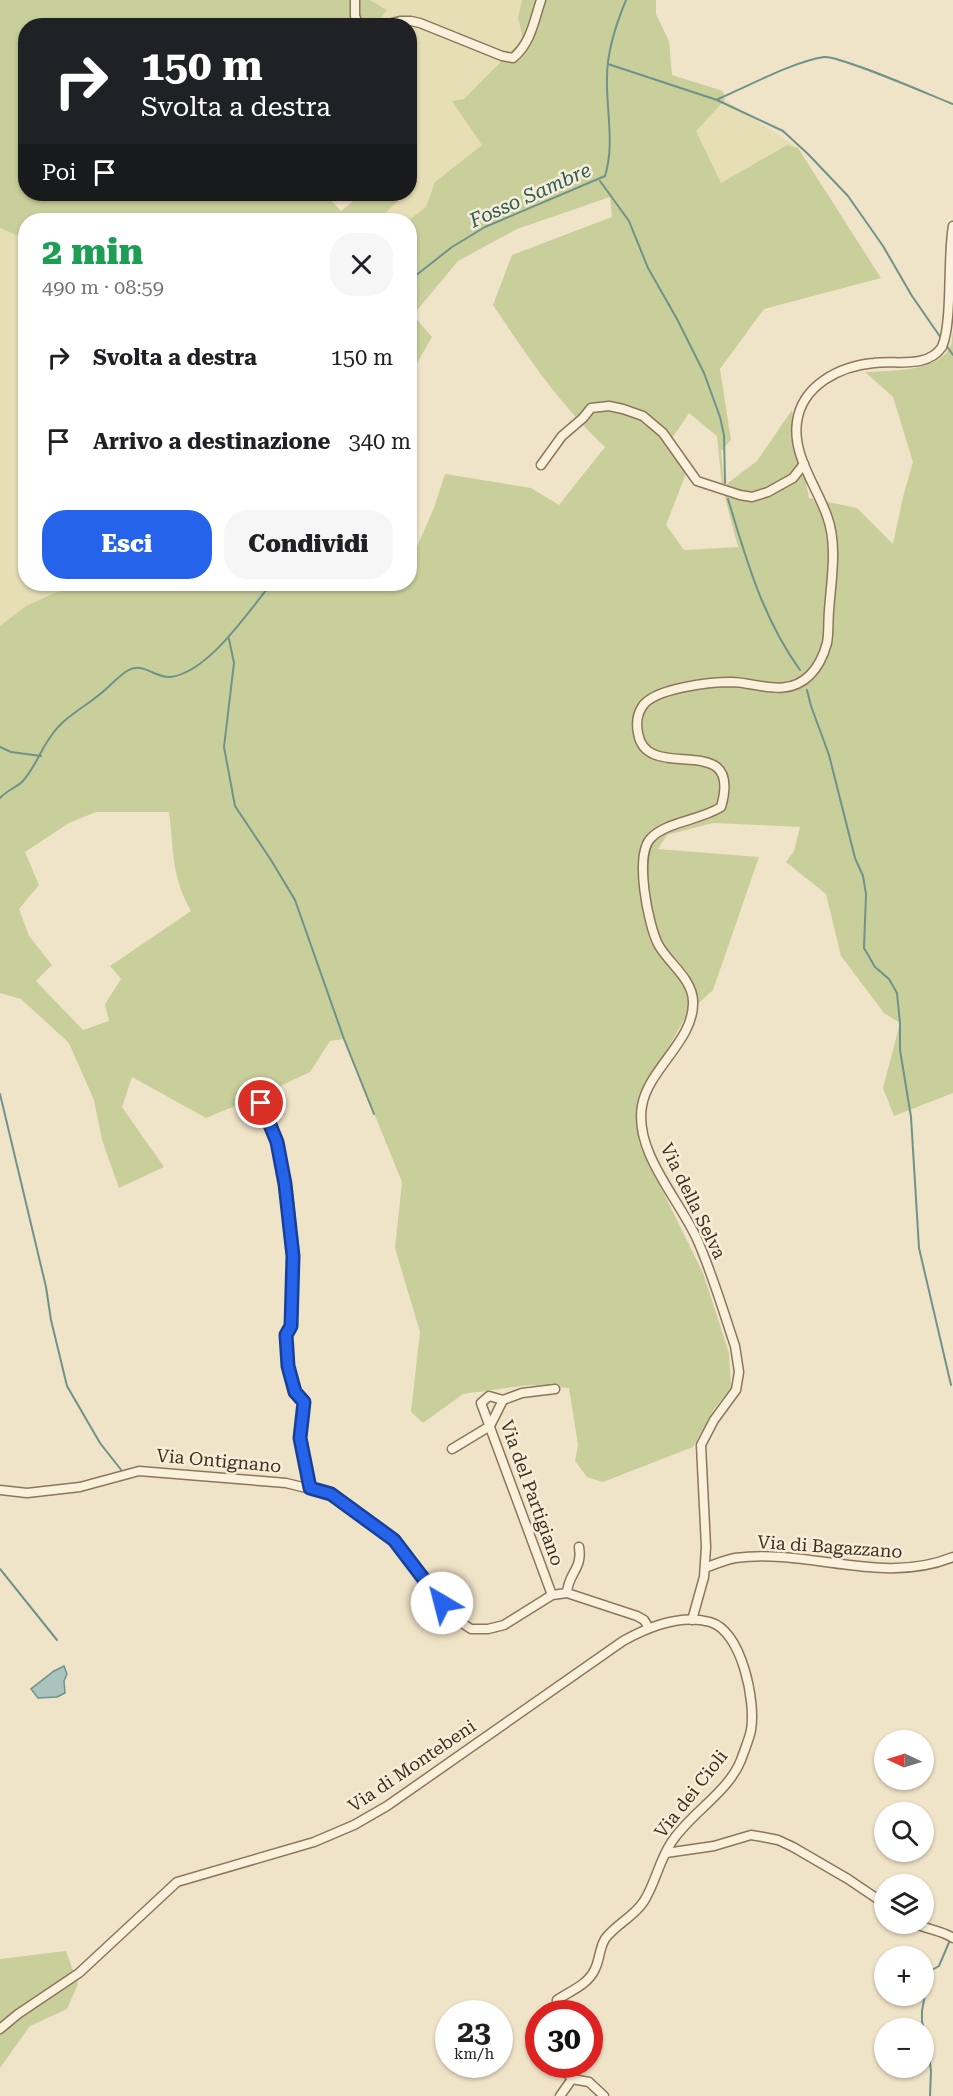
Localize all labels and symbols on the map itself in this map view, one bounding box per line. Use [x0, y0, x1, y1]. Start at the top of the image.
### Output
water label: Fosso Sambre [465, 158, 594, 233]
pin [235, 1077, 286, 1128]
street label: Via della Selva [656, 1140, 731, 1262]
street label: Via del Partigiano [496, 1417, 569, 1568]
street label: Via Ontignano [156, 1445, 282, 1476]
street label: Via di Bagazzano [757, 1531, 903, 1562]
position arrow [410, 1571, 474, 1635]
street label: Via di Montebeni [344, 1715, 480, 1816]
north arrow [874, 1730, 934, 1790]
street label: Via dei Cioli [650, 1745, 732, 1842]
speed limit sign: 30 [525, 2000, 603, 2078]

